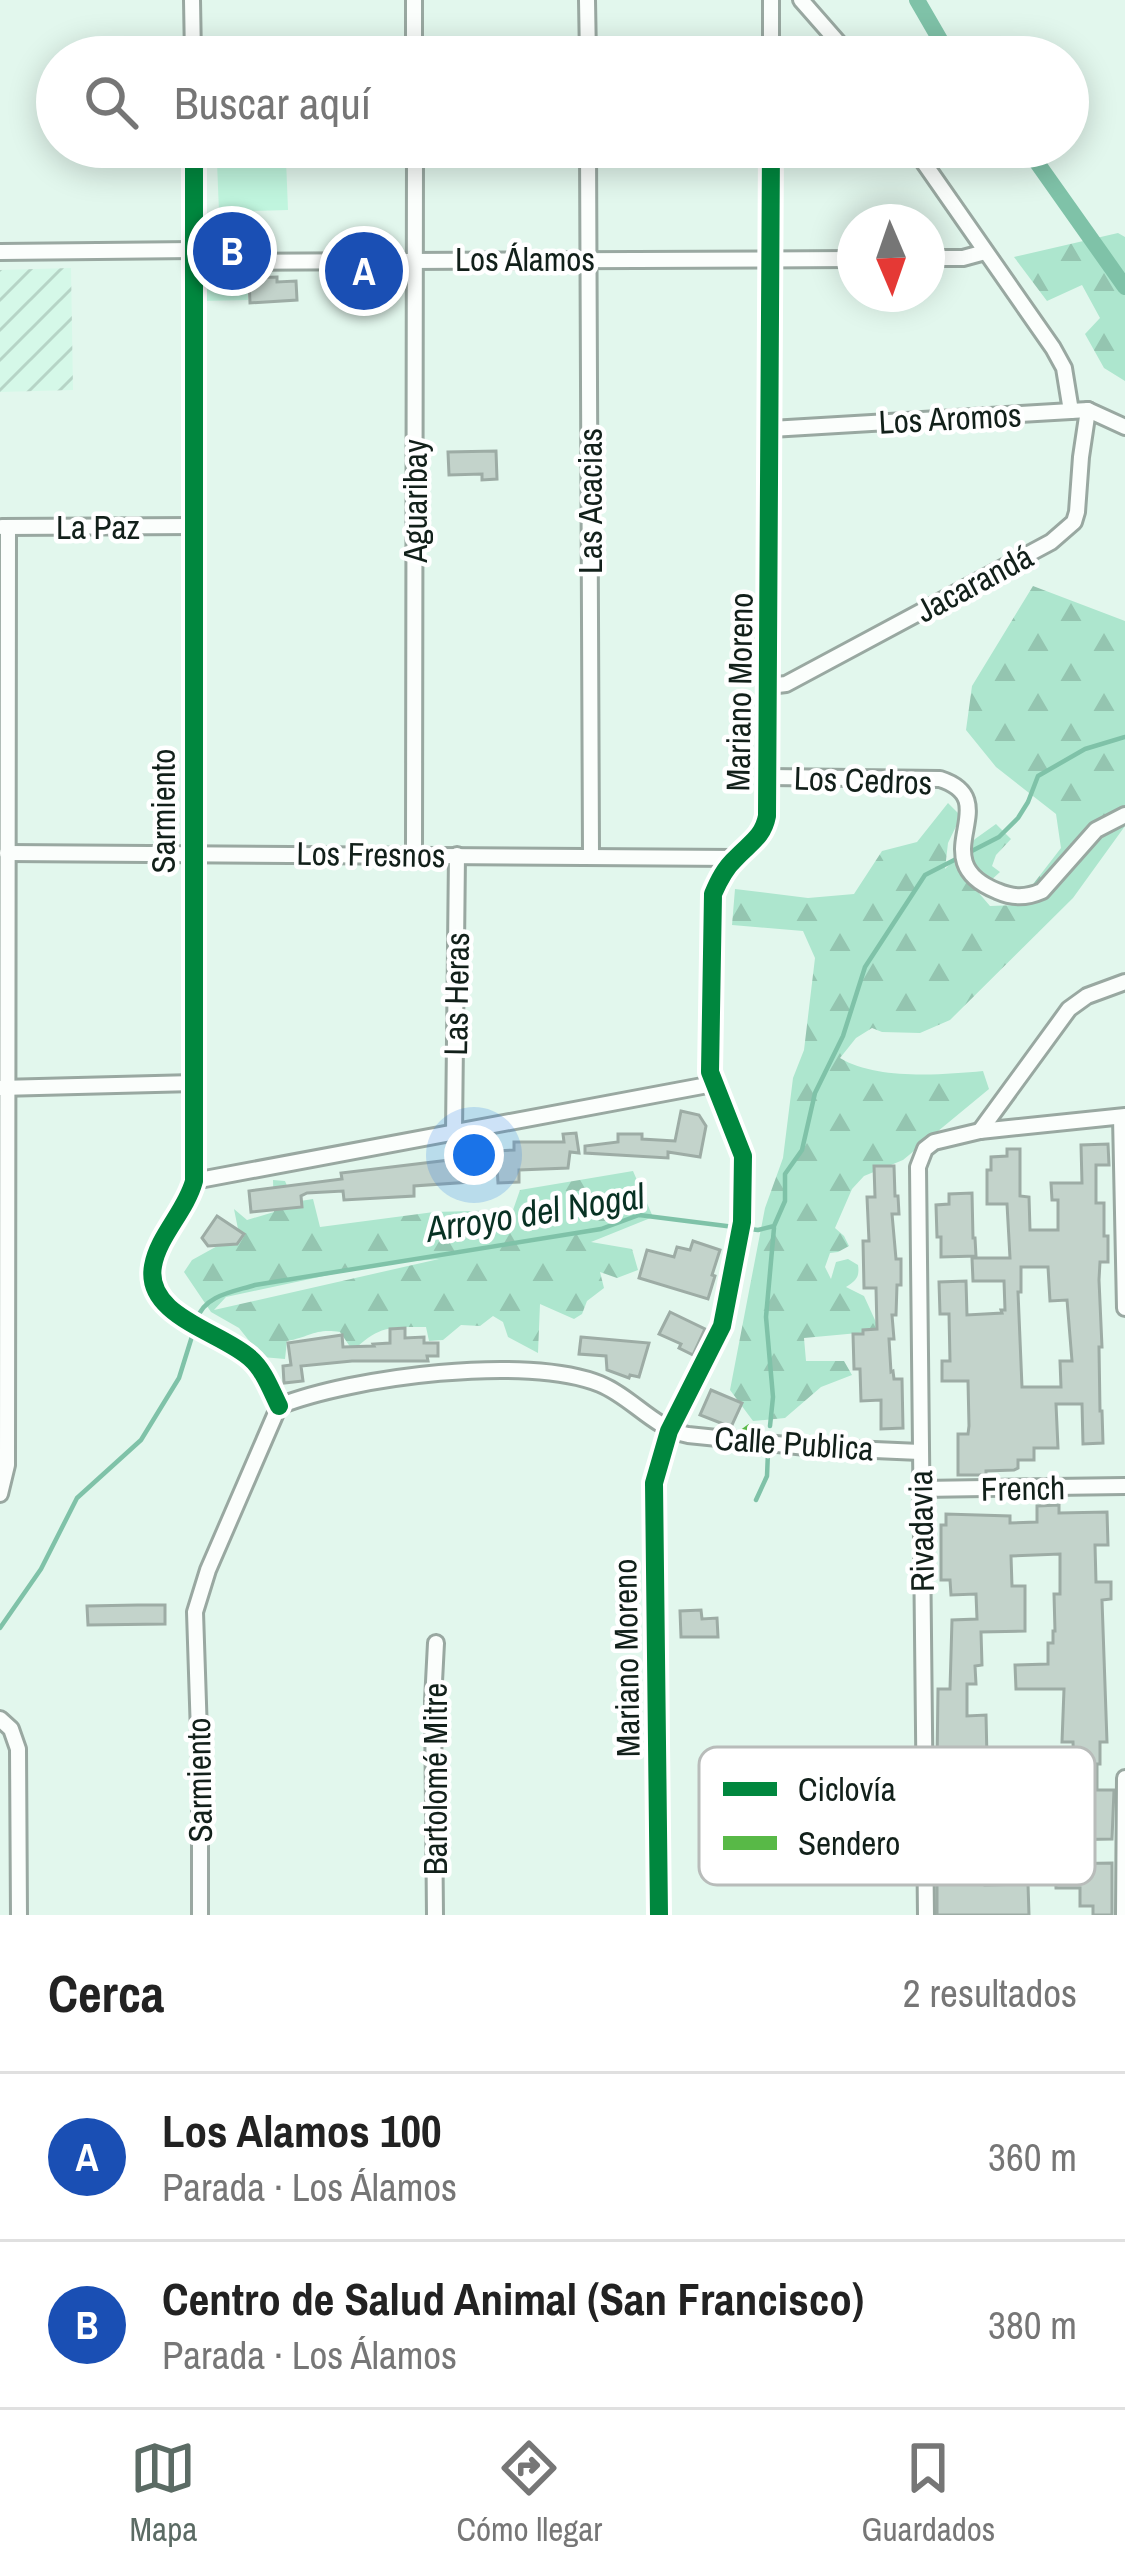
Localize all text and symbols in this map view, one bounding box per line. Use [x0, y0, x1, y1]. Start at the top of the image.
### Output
search box [36, 36, 1089, 168]
icon: search [78, 69, 144, 135]
text: Buscar aquí [174, 72, 371, 133]
north arrow [837, 204, 945, 312]
pin: B [193, 206, 271, 296]
pin: A [325, 226, 403, 316]
street label: Los Álamos [455, 237, 595, 281]
street label: Los Aromos [878, 392, 1022, 444]
street label: Las Acacias [568, 428, 612, 574]
street label: Aguaribay [393, 439, 437, 564]
street label: La Paz [56, 505, 140, 549]
street label: Jacarandá [908, 534, 1040, 632]
street label: Mariano Moreno [715, 592, 763, 792]
street label: Sarmiento [141, 749, 185, 873]
street label: Los Cedros [793, 756, 933, 804]
street label: Los Fresnos [296, 831, 446, 877]
street label: Las Heras [433, 932, 479, 1056]
your location [444, 1125, 504, 1185]
water label: Arroyo del Nogal [421, 1171, 649, 1253]
street label: Calle Publica [713, 1415, 875, 1471]
street label: French [981, 1465, 1065, 1511]
street label: Rivadavia [898, 1470, 944, 1592]
street label: Mariano Moreno [602, 1558, 650, 1758]
street label: Bartolomé Mitre [413, 1683, 457, 1875]
street label: Sarmiento [176, 1717, 222, 1843]
legend [699, 1747, 1095, 1885]
text: Ciclovía [798, 1767, 896, 1811]
text: Sendero [798, 1821, 900, 1865]
text: Cerca [48, 1959, 164, 2028]
text: 2 resultados [903, 1967, 1077, 2019]
text: Los Alamos 100 [162, 2100, 442, 2161]
text: A [75, 2131, 99, 2183]
text: 360 m [988, 2131, 1077, 2183]
text: Parada · Los Álamos [162, 2161, 457, 2213]
text: Centro de Salud Animal (San Francisco) [162, 2268, 864, 2329]
text: B [75, 2299, 99, 2351]
text: 380 m [988, 2299, 1077, 2351]
text: Parada · Los Álamos [162, 2329, 457, 2381]
tab: Mapa [130, 2435, 197, 2551]
tab: Cómo llegar [456, 2435, 602, 2551]
tab: Guardados [861, 2435, 995, 2551]

